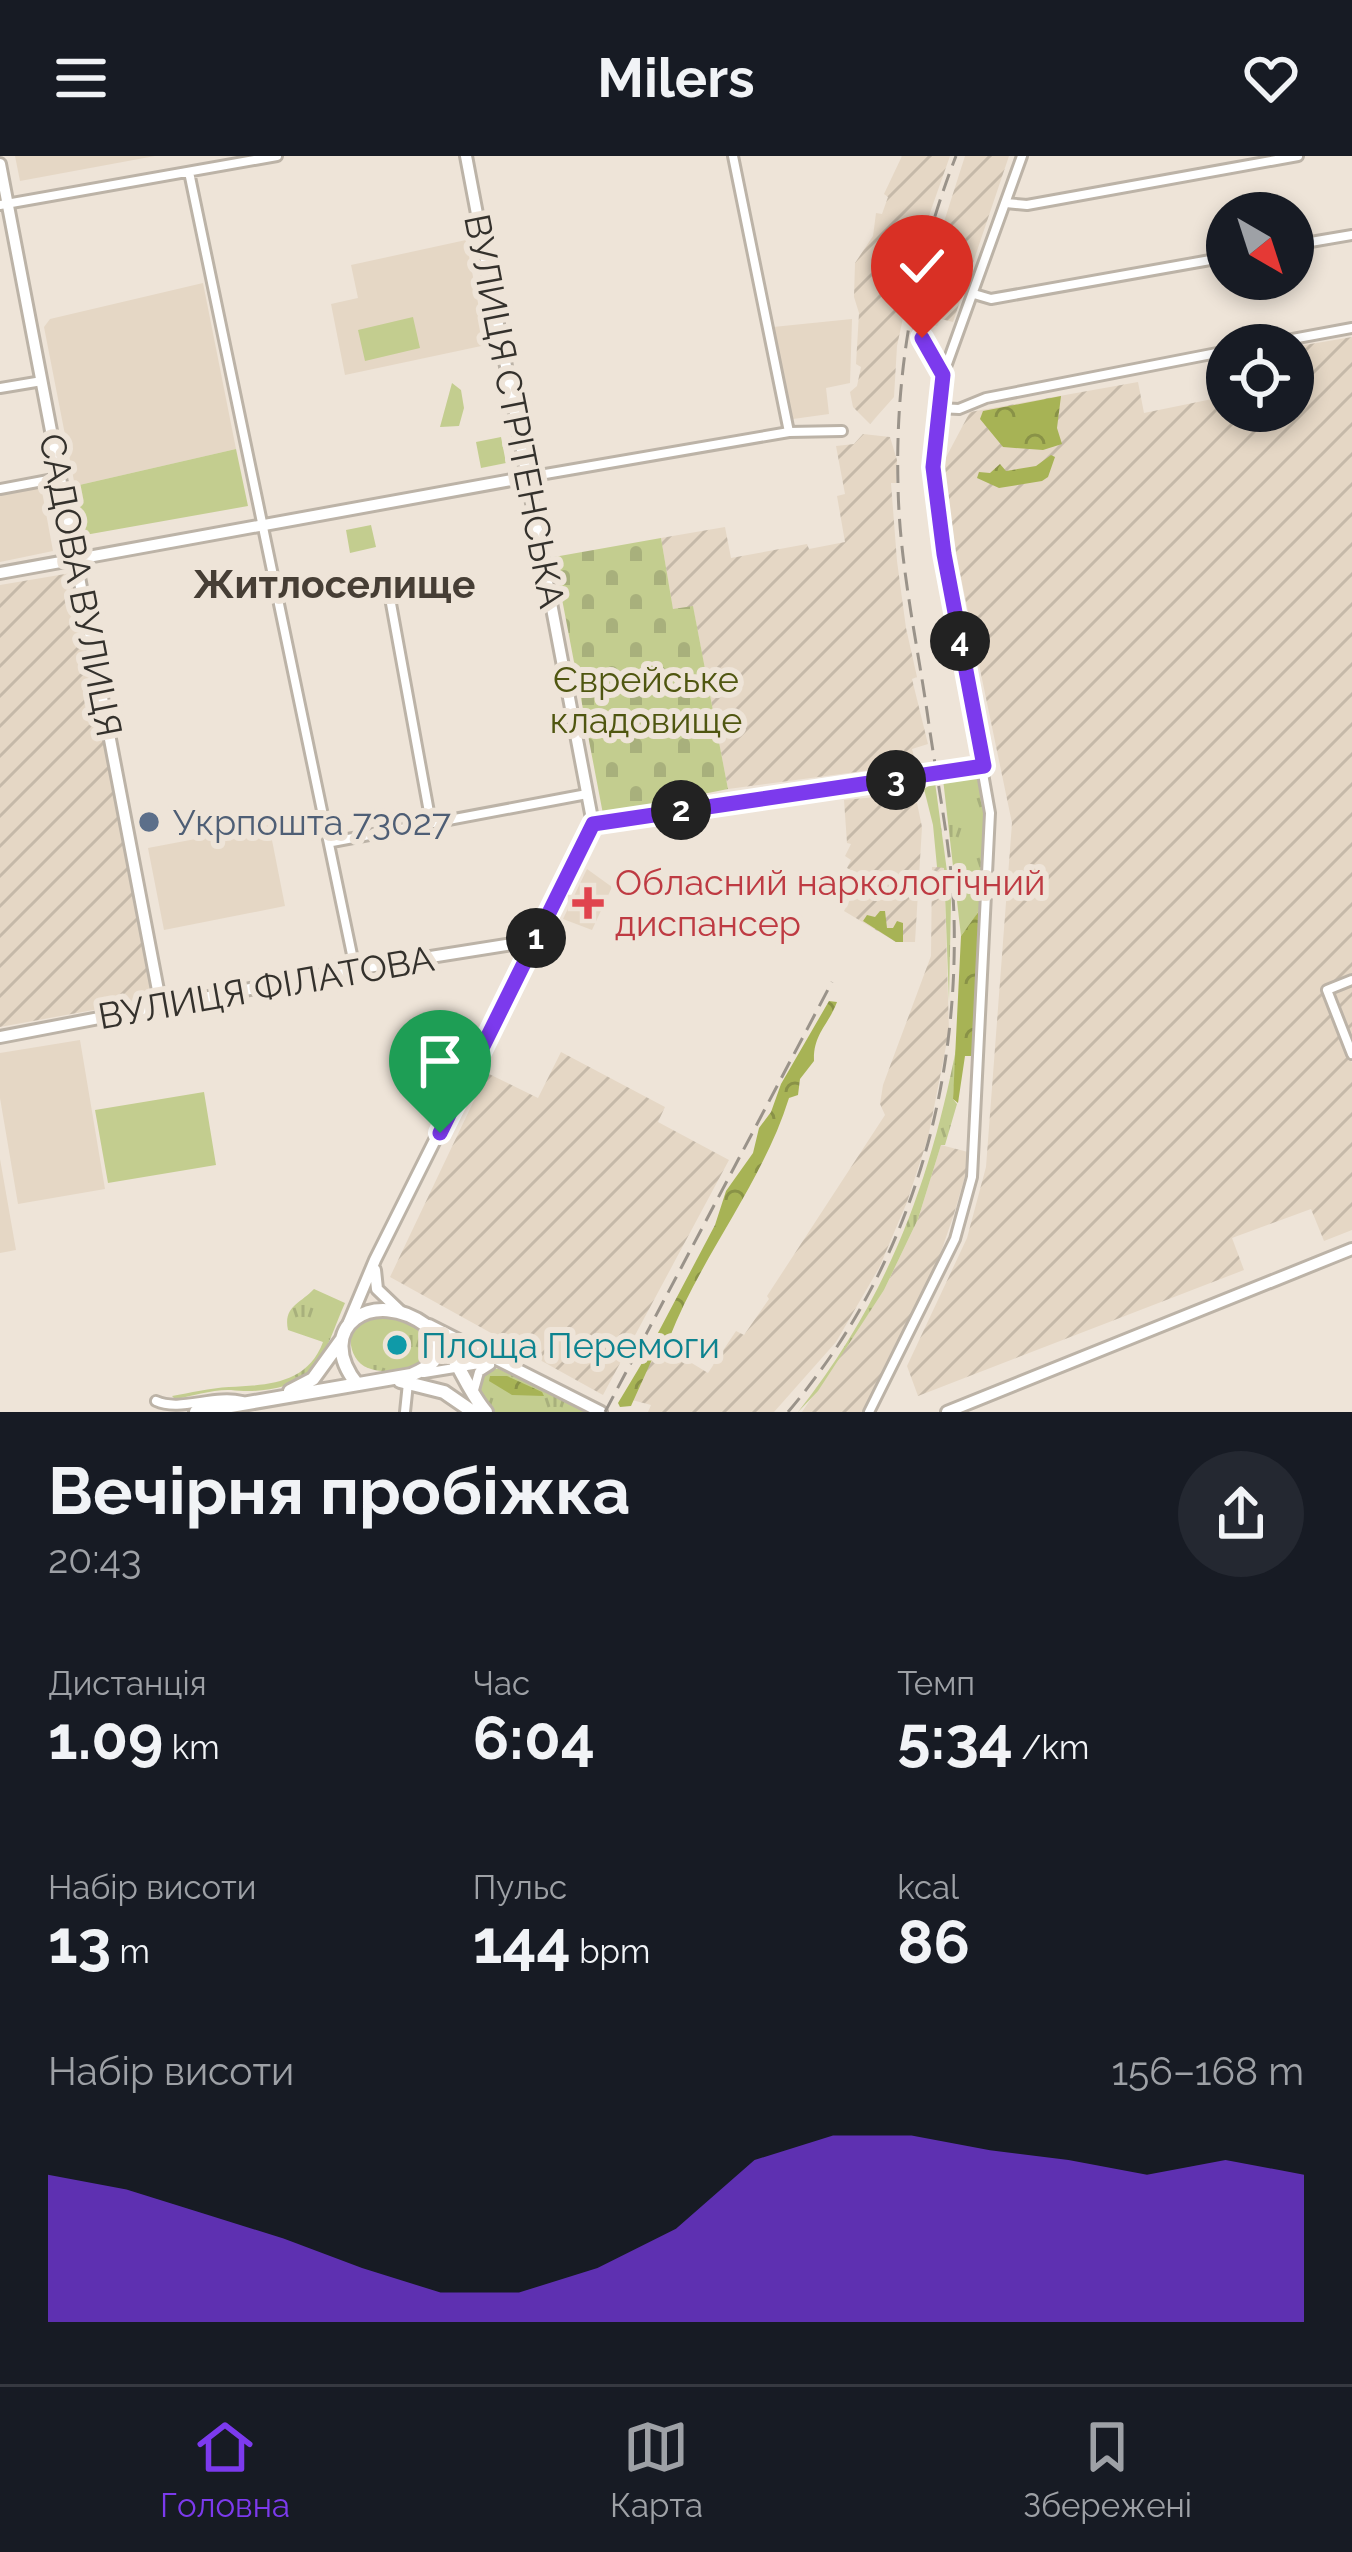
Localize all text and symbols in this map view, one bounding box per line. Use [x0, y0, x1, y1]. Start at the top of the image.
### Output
icon: menu [48, 45, 114, 111]
icon: heart [1238, 45, 1304, 111]
text: Milers [597, 46, 755, 110]
north arrow [1206, 192, 1314, 300]
map controls [1206, 192, 1314, 432]
street label: ВУЛИЦЯ СТРІТЕНСЬКА [456, 210, 574, 612]
pin [871, 215, 973, 338]
icon: check [889, 233, 955, 299]
button: locate [1206, 324, 1314, 432]
street label: САДОВА ВУЛИЦЯ [31, 430, 131, 740]
district label: Житлоселище [193, 561, 475, 607]
pin: 4 [930, 611, 990, 671]
text: 4 [951, 621, 969, 660]
park label: Єврейське кладовище [550, 658, 742, 741]
pin: 3 [866, 750, 926, 810]
text: 3 [887, 760, 905, 799]
pin: 2 [651, 780, 711, 840]
text: 2 [672, 790, 690, 829]
place label: Укрпошта 73027 [173, 801, 451, 843]
marker: Укрпошта 73027 [136, 809, 162, 835]
place label: Обласний наркологічний диспансер [615, 861, 1045, 944]
marker: Обласний наркологічний диспансер [572, 887, 604, 919]
pin: 1 [506, 908, 566, 968]
text: 1 [528, 918, 544, 957]
street label: ВУЛИЦЯ ФІЛАТОВА [95, 937, 437, 1037]
pin [389, 1010, 491, 1133]
icon: arrive [407, 1028, 473, 1094]
place label: Площа Перемоги [421, 1324, 720, 1366]
marker: Площа Перемоги [384, 1332, 410, 1358]
button: share [1178, 1451, 1304, 1577]
text: Вечірня пробіжка [48, 1452, 630, 1529]
text: 20:43 [48, 1536, 142, 1582]
text: Дистанція [48, 1664, 207, 1703]
text: Час [473, 1664, 530, 1703]
text: Темп [897, 1664, 975, 1703]
text: 1.09 [48, 1703, 163, 1773]
text: 6:04 [473, 1703, 595, 1773]
text: 5:34 [897, 1703, 1013, 1773]
text: km [163, 1728, 220, 1767]
text: /km [1013, 1728, 1089, 1767]
text: Набір висоти [48, 1868, 256, 1907]
text: Пульс [473, 1868, 567, 1907]
text: kcal [897, 1868, 959, 1907]
text: 13 [48, 1907, 111, 1977]
text: 144 [473, 1907, 571, 1977]
text: 86 [897, 1907, 970, 1977]
text: m [111, 1932, 150, 1971]
text: bpm [571, 1932, 650, 1971]
text: Набір висоти [48, 2048, 294, 2094]
text: 156–168 m [1111, 2048, 1304, 2094]
tab: Головна [160, 2414, 290, 2525]
tab: Карта [610, 2414, 703, 2525]
tab: Збережені [1023, 2414, 1192, 2525]

